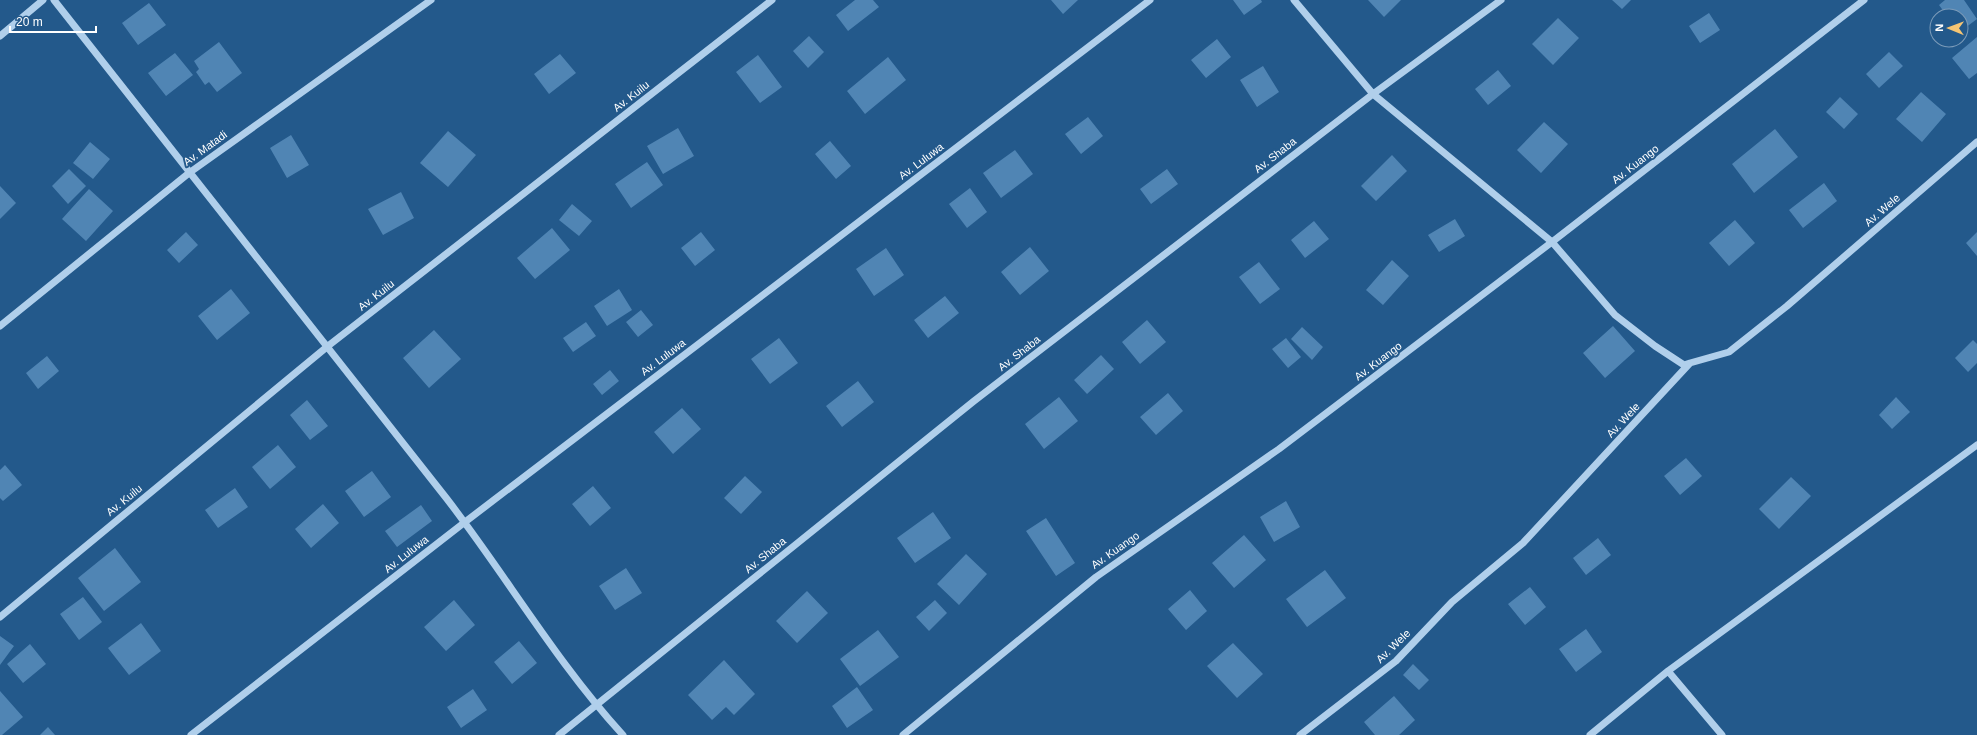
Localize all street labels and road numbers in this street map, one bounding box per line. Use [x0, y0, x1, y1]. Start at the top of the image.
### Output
street label: Av. Kuilu [611, 78, 651, 114]
street label: Av. Matadi [181, 128, 229, 168]
street label: Av. Shaba [1252, 134, 1299, 175]
street label: Av. Luluwa [896, 140, 946, 182]
street label: Av. Kuango [1609, 142, 1661, 186]
street label: Av. Wele [1862, 191, 1902, 229]
street label: Av. Kuilu [356, 277, 396, 313]
street label: Av. Shaba [996, 332, 1043, 373]
street label: Av. Luluwa [638, 336, 688, 378]
street label: Av. Kuango [1352, 339, 1404, 383]
street label: Av. Wele [1604, 400, 1642, 440]
street label: Av. Kuilu [104, 482, 144, 518]
street label: Av. Kuango [1089, 529, 1141, 571]
street label: Av. Luluwa [382, 532, 431, 575]
street label: Av. Shaba [742, 534, 789, 575]
street label: Av. Wele [1373, 627, 1413, 665]

